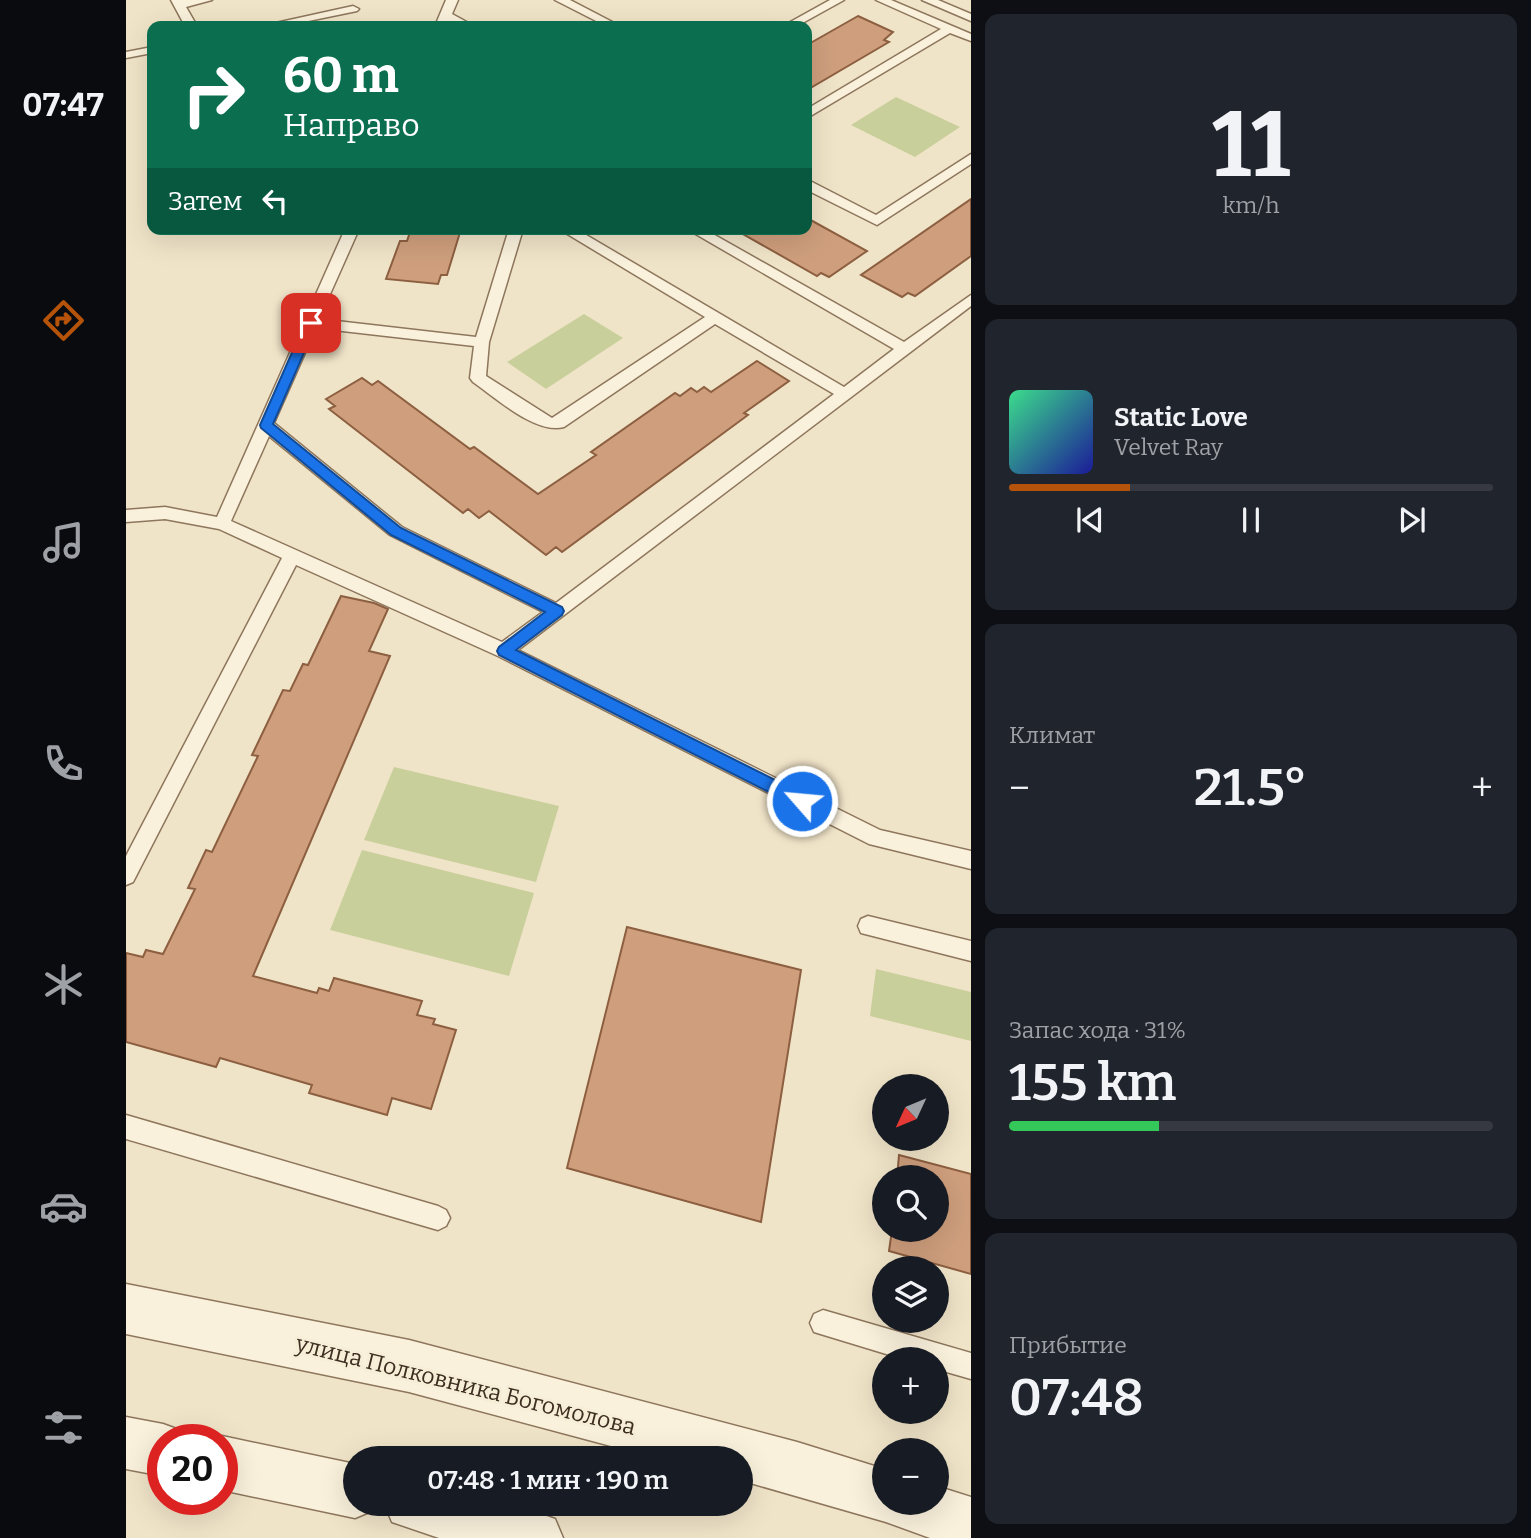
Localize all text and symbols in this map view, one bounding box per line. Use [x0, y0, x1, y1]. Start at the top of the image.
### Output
text: 60 m [283, 46, 399, 105]
icon: right [168, 49, 259, 140]
text: 07:47 [22, 86, 104, 124]
text: 11 [1212, 91, 1290, 200]
text: Направо [283, 106, 420, 144]
icon: left [256, 182, 294, 220]
text: Затем [168, 186, 242, 217]
text: km/h [1223, 191, 1279, 219]
pin [281, 293, 341, 353]
icon: directions [39, 296, 88, 345]
icon: arrive [292, 304, 330, 342]
text: Static Love [1114, 402, 1248, 433]
text: Velvet Ray [1114, 433, 1223, 461]
icon: previous [1071, 501, 1109, 539]
icon: pause [1232, 501, 1270, 539]
icon: next [1393, 501, 1431, 539]
icon: music [39, 518, 88, 567]
text: Климат [1009, 721, 1095, 749]
icon: phone [39, 739, 88, 788]
text: 21.5° [1194, 756, 1307, 819]
position arrow [765, 764, 839, 838]
text: − [1009, 765, 1030, 811]
text: + [1471, 765, 1493, 811]
icon: climate [39, 960, 88, 1009]
text: Запас хода · 31% [1009, 1016, 1186, 1044]
text: 155 km [1009, 1051, 1176, 1114]
north arrow [872, 1074, 948, 1152]
map controls [872, 1074, 949, 1515]
button: search [872, 1165, 949, 1242]
icon: car [39, 1182, 88, 1231]
button: layers [872, 1256, 949, 1333]
street label: улица Полковника Богомолова [292, 1329, 639, 1441]
text: Прибытие [1009, 1331, 1127, 1359]
button: + [872, 1347, 949, 1424]
text: 07:48 [1009, 1366, 1144, 1429]
icon: filters [39, 1403, 88, 1452]
speed limit sign: 20 [147, 1424, 238, 1515]
button: − [872, 1438, 949, 1515]
text: 07:48 · 1 мин · 190 m [427, 1465, 669, 1496]

